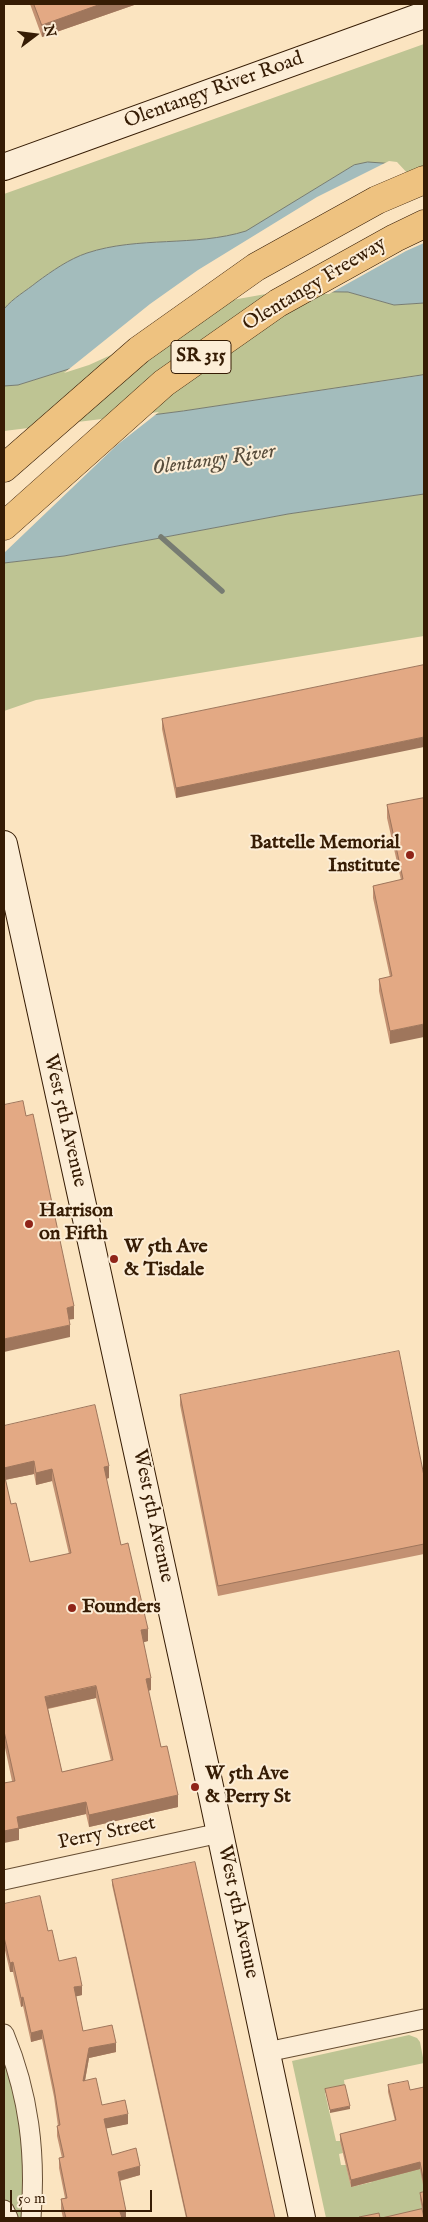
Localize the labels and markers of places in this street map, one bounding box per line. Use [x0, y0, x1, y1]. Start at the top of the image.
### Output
place label: Battelle Memorial Institute [250, 832, 400, 879]
marker: Battelle Memorial Institute [404, 849, 416, 861]
place label: Harrison on Fifth [39, 1200, 113, 1247]
marker: Harrison on Fifth [23, 1218, 35, 1230]
place label: W 5th Ave & Tisdale [124, 1236, 208, 1283]
marker: W 5th Ave & Tisdale [108, 1253, 120, 1265]
place label: Founders [82, 1596, 160, 1620]
marker: Founders [66, 1602, 78, 1614]
place label: W 5th Ave & Perry St [205, 1763, 291, 1810]
marker: W 5th Ave & Perry St [189, 1781, 201, 1793]

